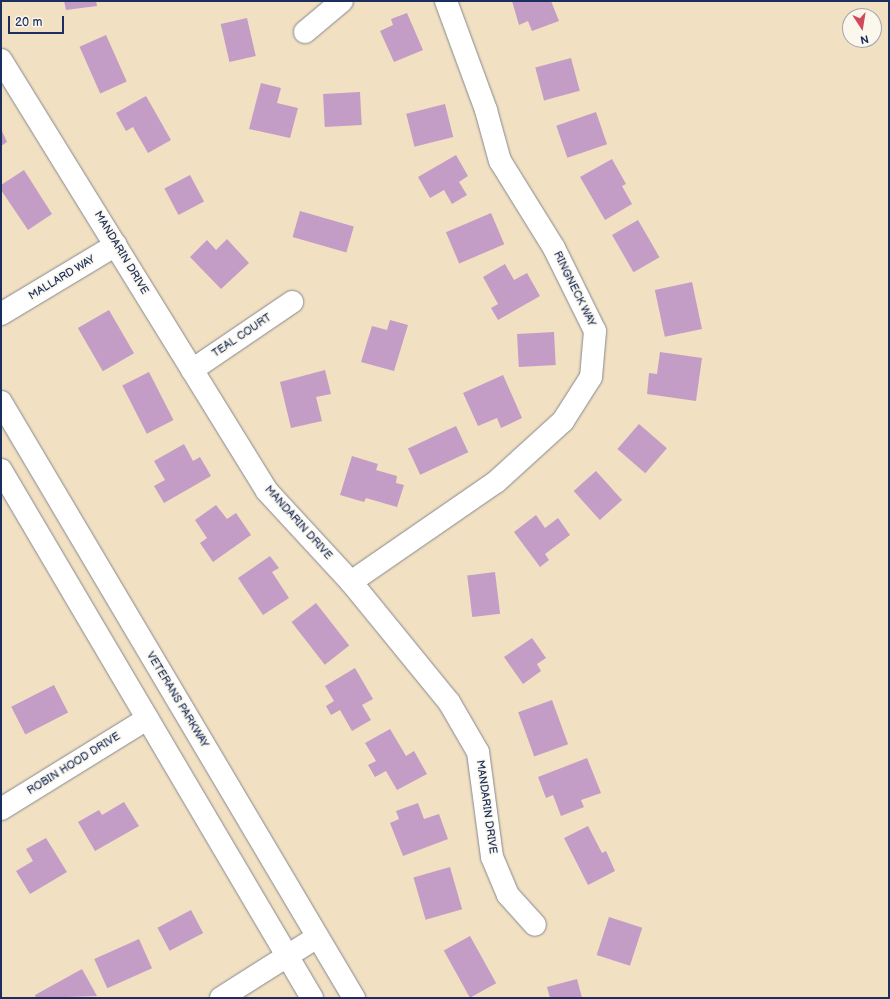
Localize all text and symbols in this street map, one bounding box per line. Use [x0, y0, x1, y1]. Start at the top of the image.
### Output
scale bar [10, 8, 66, 34]
north arrow [842, 8, 882, 48]
text: 20 m [15, 15, 42, 30]
text: N [859, 32, 870, 46]
street label: MANDARIN DRIVE [91, 209, 151, 297]
street label: RINGNECK WAY [550, 249, 598, 329]
street label: MALLARD WAY [26, 253, 98, 303]
street label: TEAL COURT [210, 311, 274, 361]
street label: MANDARIN DRIVE [261, 483, 335, 563]
street label: VETERANS PARKWAY [143, 650, 211, 750]
street label: ROBIN HOOD DRIVE [25, 730, 123, 798]
street label: MANDARIN DRIVE [473, 759, 499, 855]

